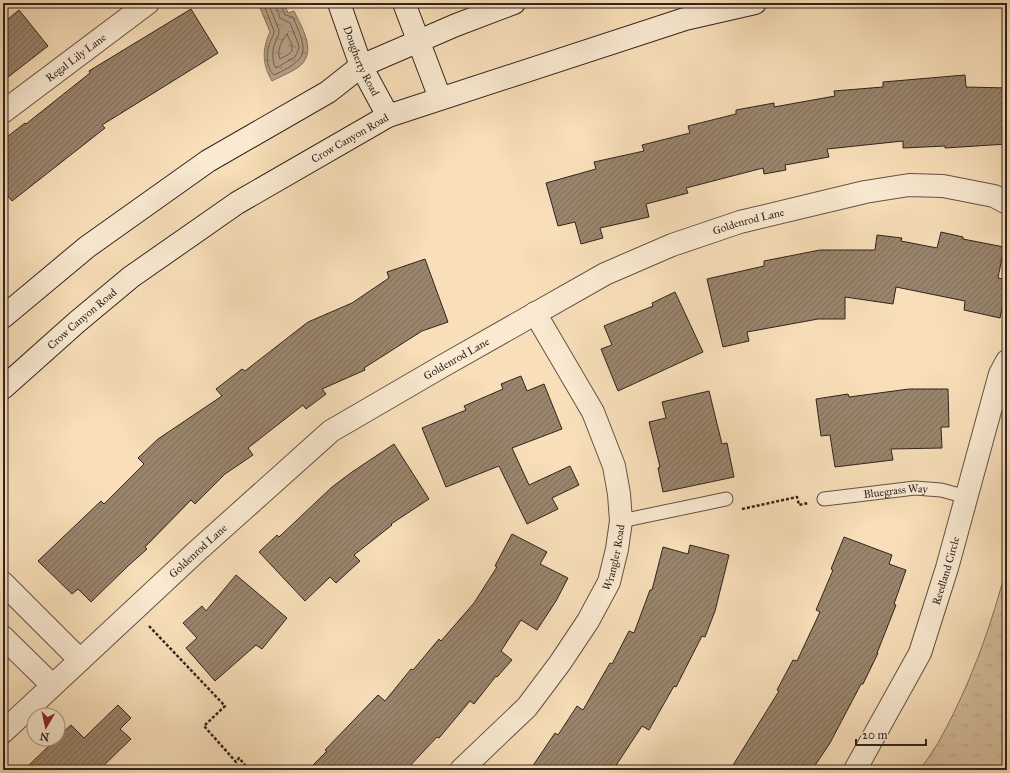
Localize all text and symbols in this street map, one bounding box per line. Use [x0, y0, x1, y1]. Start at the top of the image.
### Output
street label: Dougherty Road [341, 24, 383, 98]
street label: Regal Lily Lane [43, 30, 109, 84]
street label: Crow Canyon Road [309, 110, 391, 165]
street label: Goldenrod Lane [711, 205, 786, 237]
street label: Crow Canyon Road [45, 285, 120, 352]
street label: Goldenrod Lane [421, 334, 492, 382]
street label: Bluegrass Way [863, 481, 929, 501]
street label: Goldenrod Lane [166, 521, 230, 580]
street label: Wrangler Road [599, 523, 627, 593]
street label: Reedland Circle [929, 535, 962, 607]
north arrow [26, 707, 66, 747]
scale bar [856, 721, 926, 747]
text: 20 m [862, 728, 888, 742]
text: N [38, 729, 50, 744]

